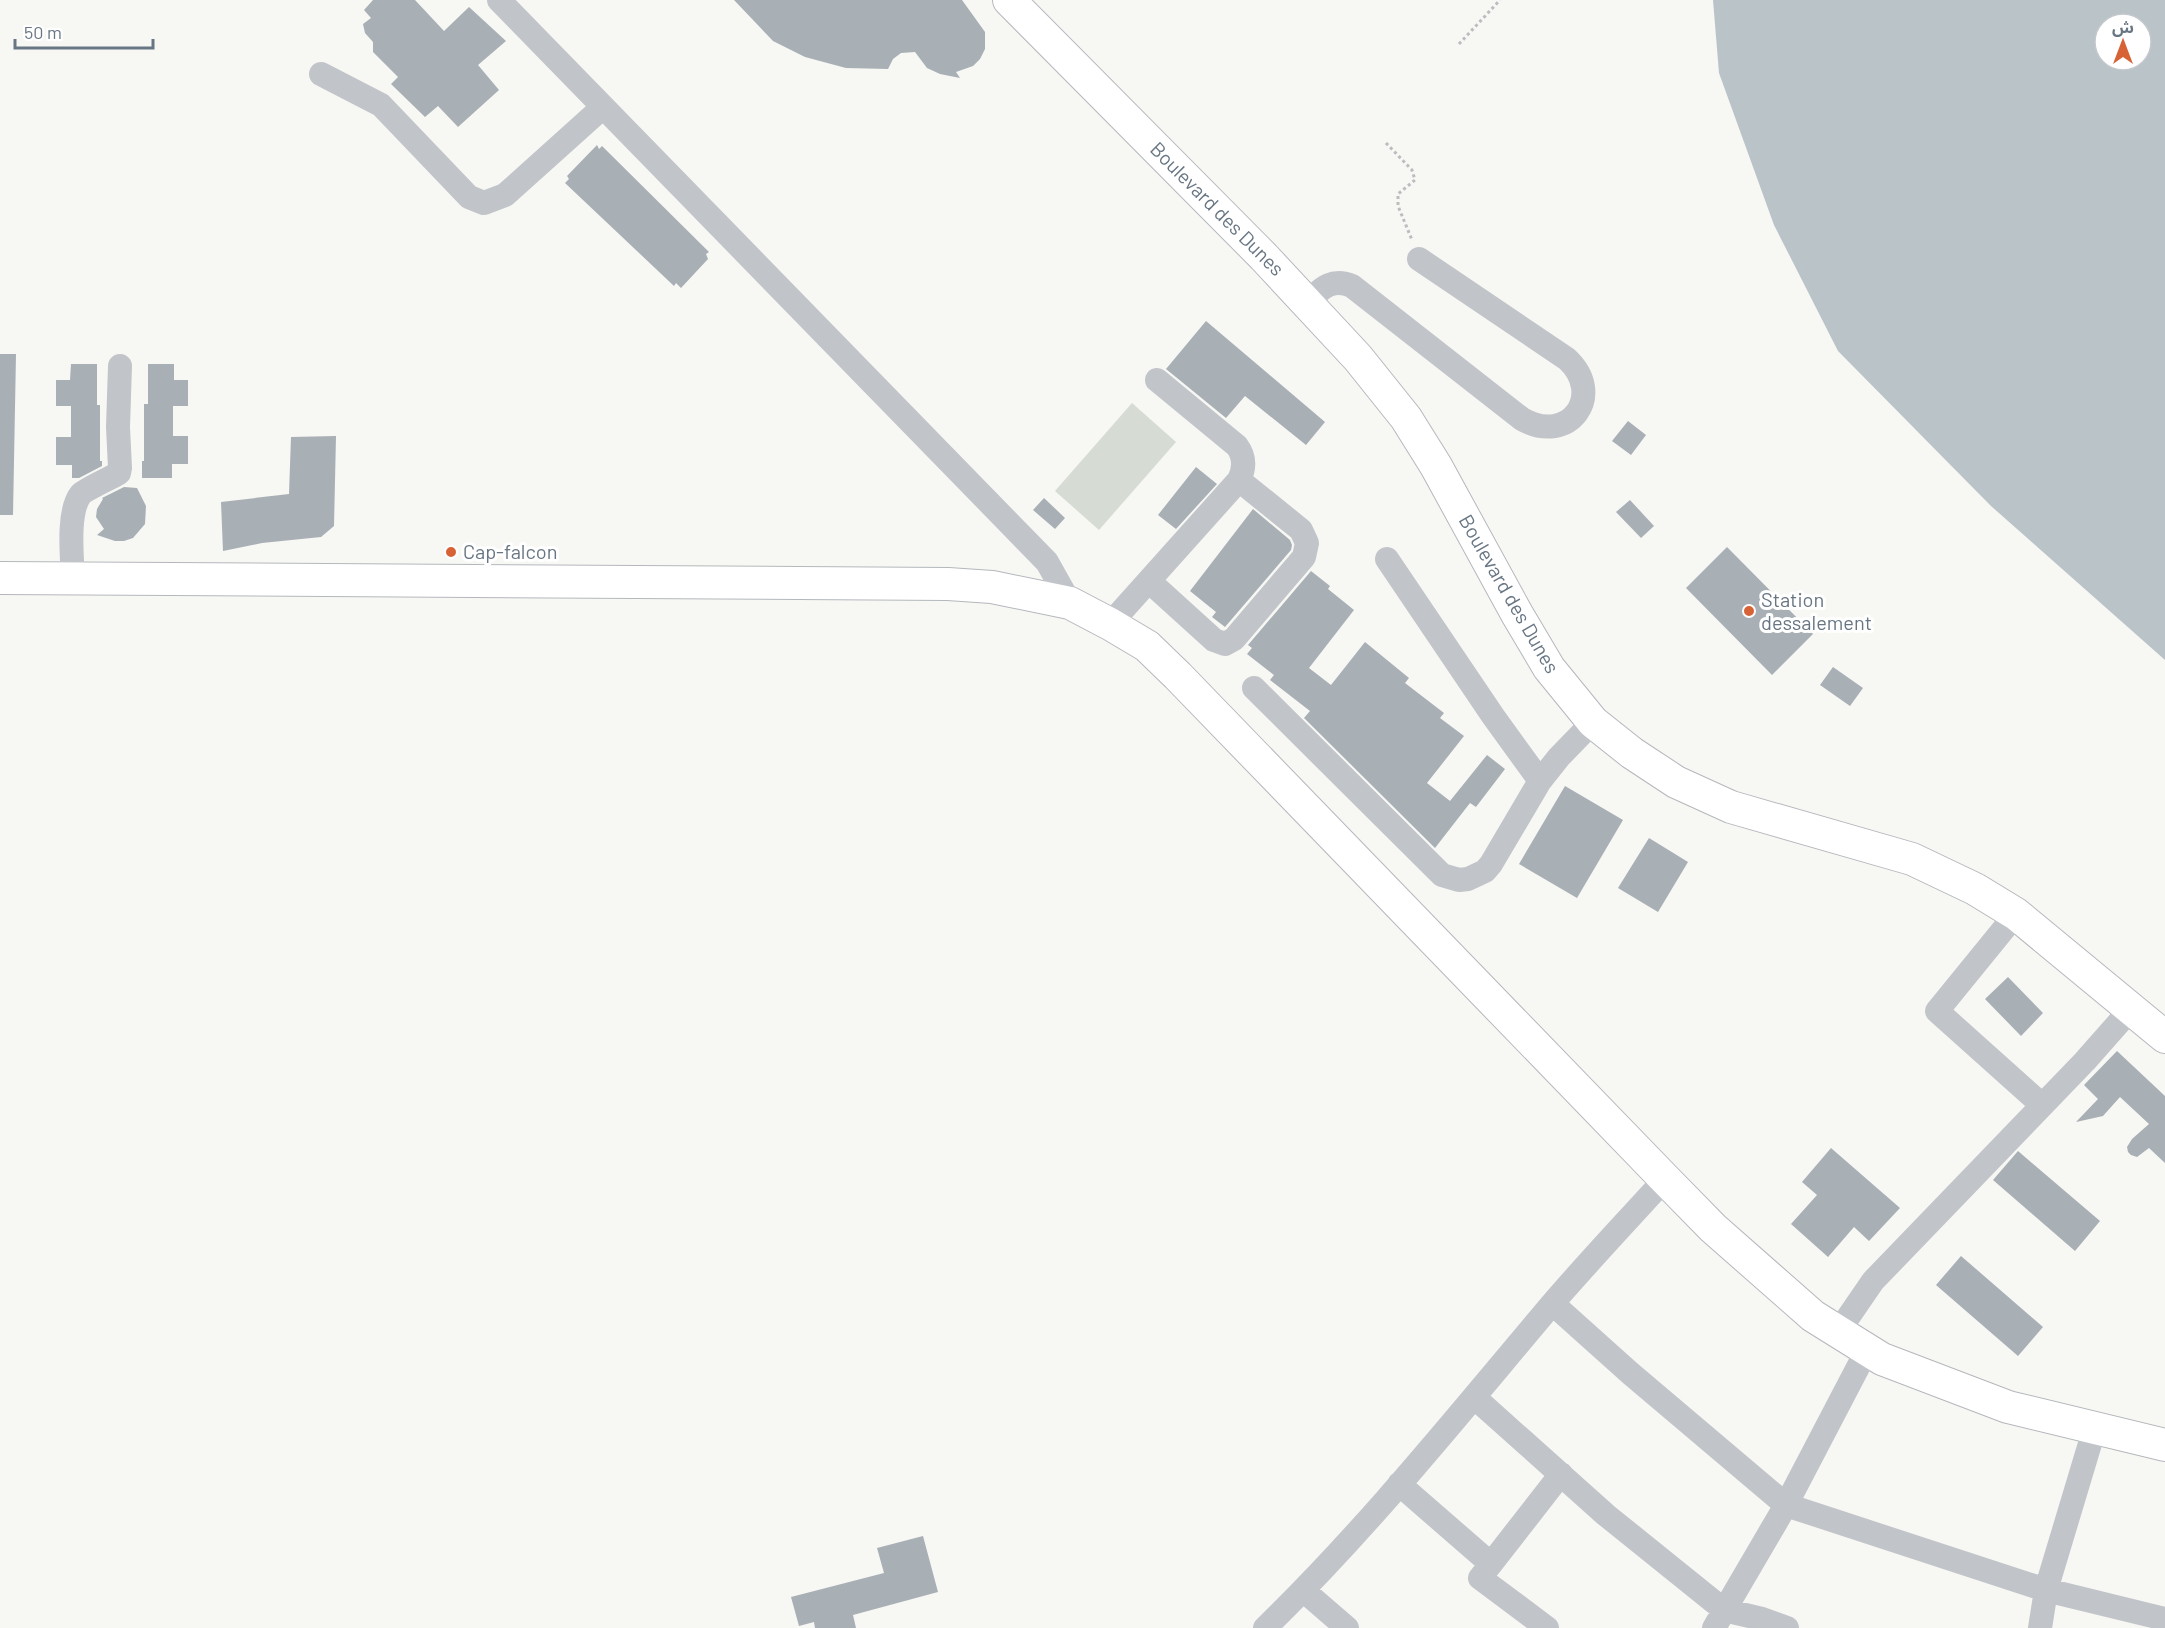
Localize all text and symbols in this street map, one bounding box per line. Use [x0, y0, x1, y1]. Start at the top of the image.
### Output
scale bar [15, 12, 153, 50]
north arrow [2093, 12, 2153, 72]
text: ش [2112, 17, 2134, 37]
text: 50 m [24, 21, 62, 43]
street label: Boulevard des Dunes [1146, 136, 1290, 280]
street label: Boulevard des Dunes [1455, 510, 1565, 677]
place label: Cap-falcon [463, 539, 557, 563]
marker: Cap-falcon [444, 545, 458, 559]
place label: Station dessalement [1761, 587, 1872, 634]
marker: Station dessalement [1742, 604, 1756, 618]

